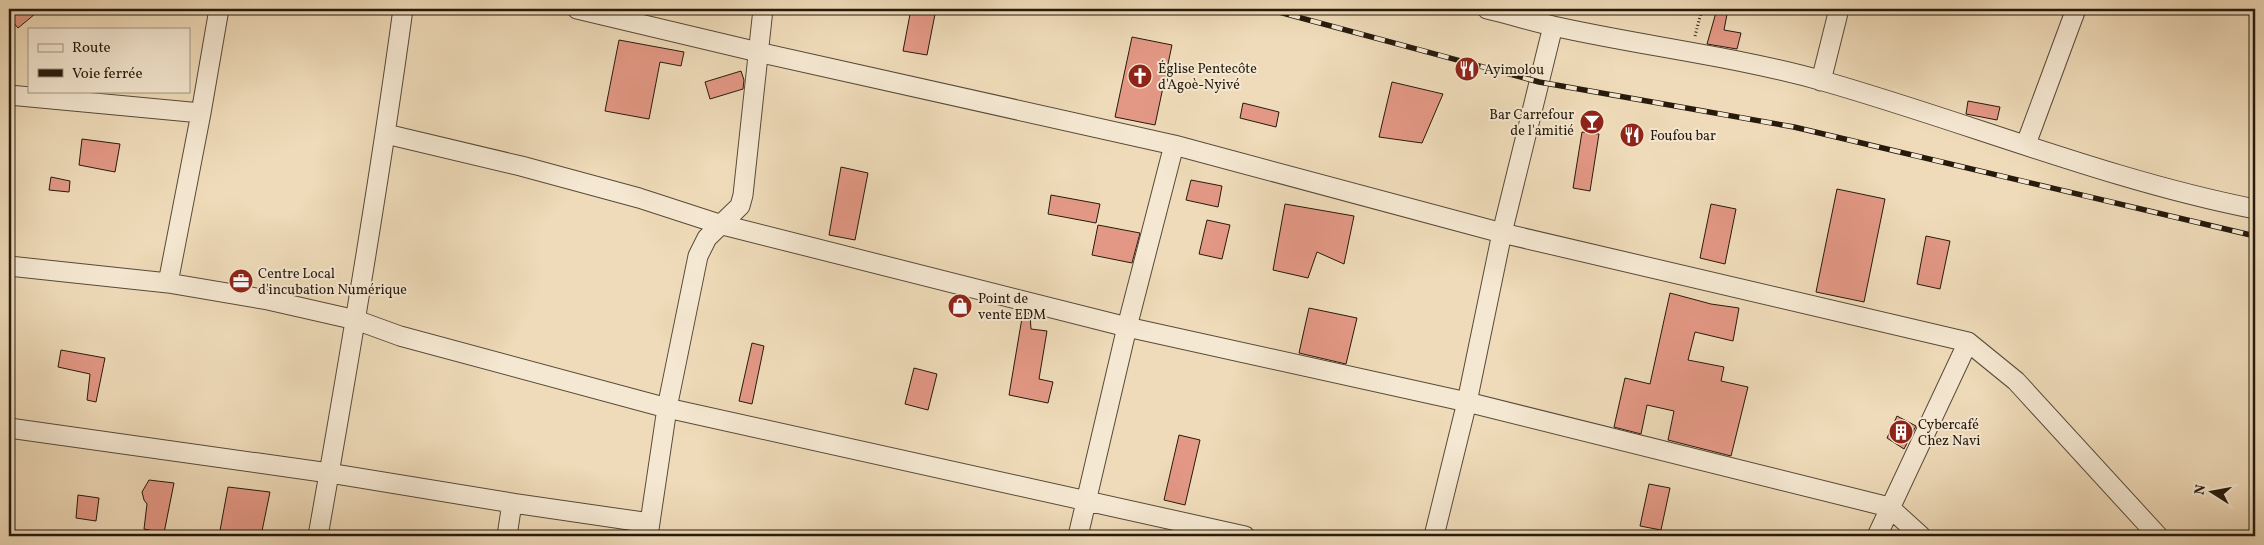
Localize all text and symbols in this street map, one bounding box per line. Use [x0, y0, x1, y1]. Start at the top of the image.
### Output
legend [28, 28, 190, 92]
text: Route [72, 38, 111, 59]
restaurant icon: Ayimolou [1454, 56, 1480, 82]
place label: Église Pentecôte d'Agoè-Nyivé [1158, 60, 1257, 95]
place label: Ayimolou [1484, 61, 1544, 80]
church icon: Église Pentecôte d'Agoè-Nyivé [1127, 63, 1153, 89]
text: Voie ferrée [72, 64, 143, 85]
place label: Bar Carrefour de l'amitié [1489, 106, 1574, 141]
bar icon: Bar Carrefour de l'amitié [1579, 109, 1605, 135]
restaurant icon: Foufou bar [1619, 122, 1645, 148]
place label: Foufou bar [1650, 127, 1716, 146]
place label: Centre Local d'incubation Numérique [258, 265, 407, 300]
office icon: Centre Local d'incubation Numérique [228, 268, 254, 294]
place label: Point de vente EDM [978, 290, 1046, 325]
shop icon: Point de vente EDM [947, 293, 973, 319]
place label: Cybercafé Chez Navi [1918, 416, 1980, 451]
building icon: Cybercafé Chez Navi [1888, 419, 1914, 445]
north arrow [2186, 468, 2236, 518]
text: N [2190, 483, 2211, 497]

